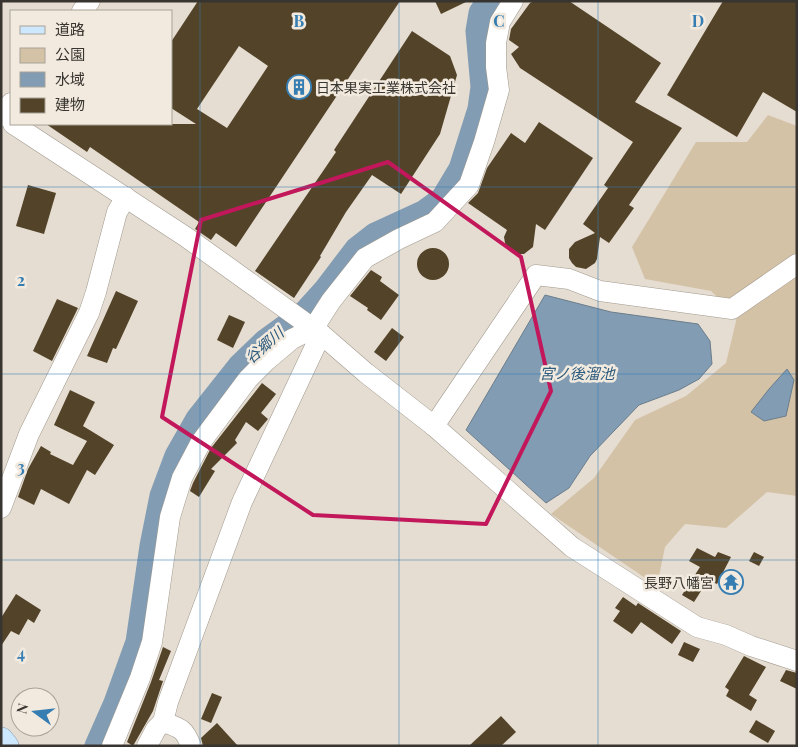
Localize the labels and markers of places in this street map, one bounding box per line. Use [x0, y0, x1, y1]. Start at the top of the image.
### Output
building icon: 日本果実工業株式会社 [286, 74, 312, 100]
place label: 日本果実工業株式会社 [316, 78, 456, 97]
temple icon: 長野八幡宮 [718, 569, 744, 595]
place label: 長野八幡宮 [644, 573, 714, 592]

